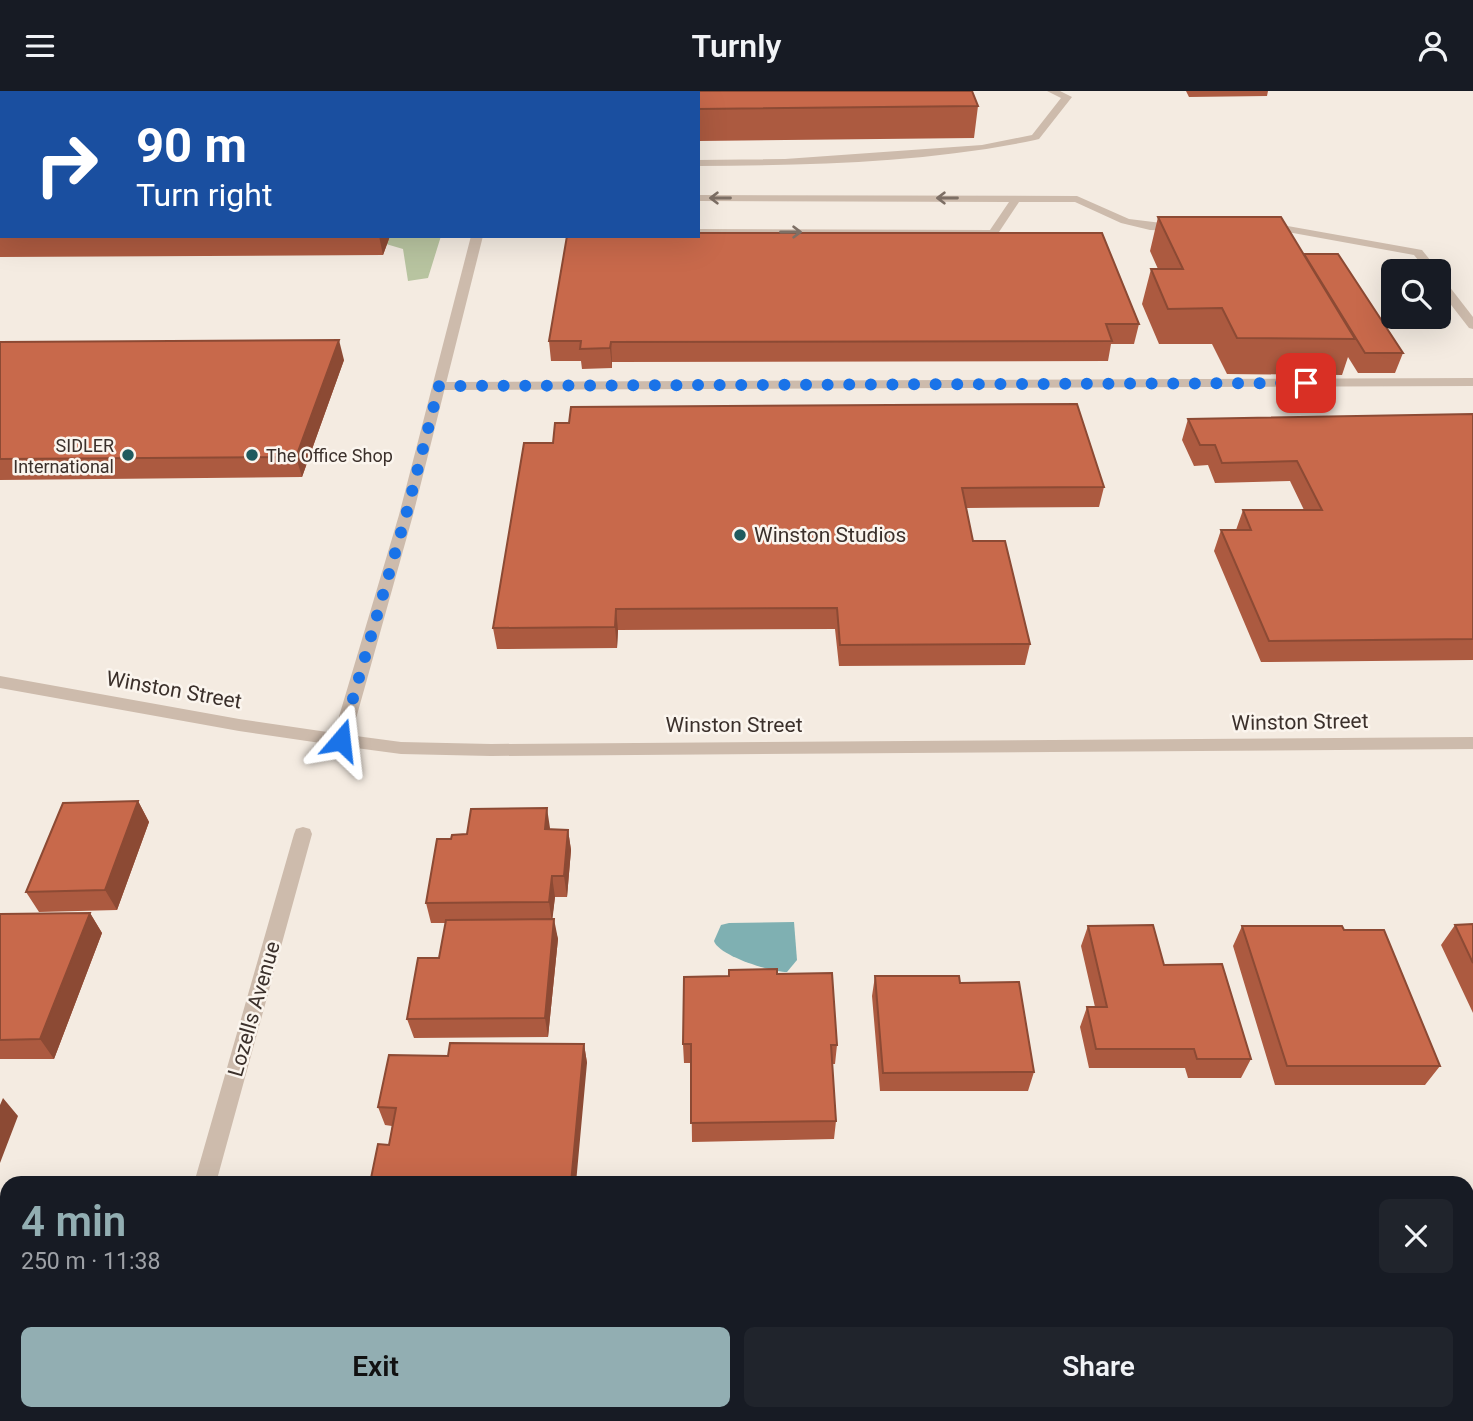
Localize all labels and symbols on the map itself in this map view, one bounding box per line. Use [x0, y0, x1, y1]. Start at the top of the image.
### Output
one-way arrow [709, 191, 732, 205]
one-way arrow [936, 191, 959, 205]
one-way arrow [779, 226, 802, 239]
pin [1276, 353, 1336, 413]
place label: SIDLER International [13, 435, 114, 477]
place label: The Office Shop [266, 445, 393, 466]
marker: SIDLER International [120, 447, 136, 463]
marker: The Office Shop [244, 447, 260, 463]
place label: Winston Studios [754, 523, 906, 547]
marker: Winston Studios [732, 527, 748, 543]
street label: Winston Street [104, 666, 244, 714]
position arrow [304, 703, 378, 777]
street label: Winston Street [1231, 709, 1369, 735]
street label: Winston Street [665, 713, 803, 737]
street label: Lozells Avenue [223, 939, 285, 1079]

